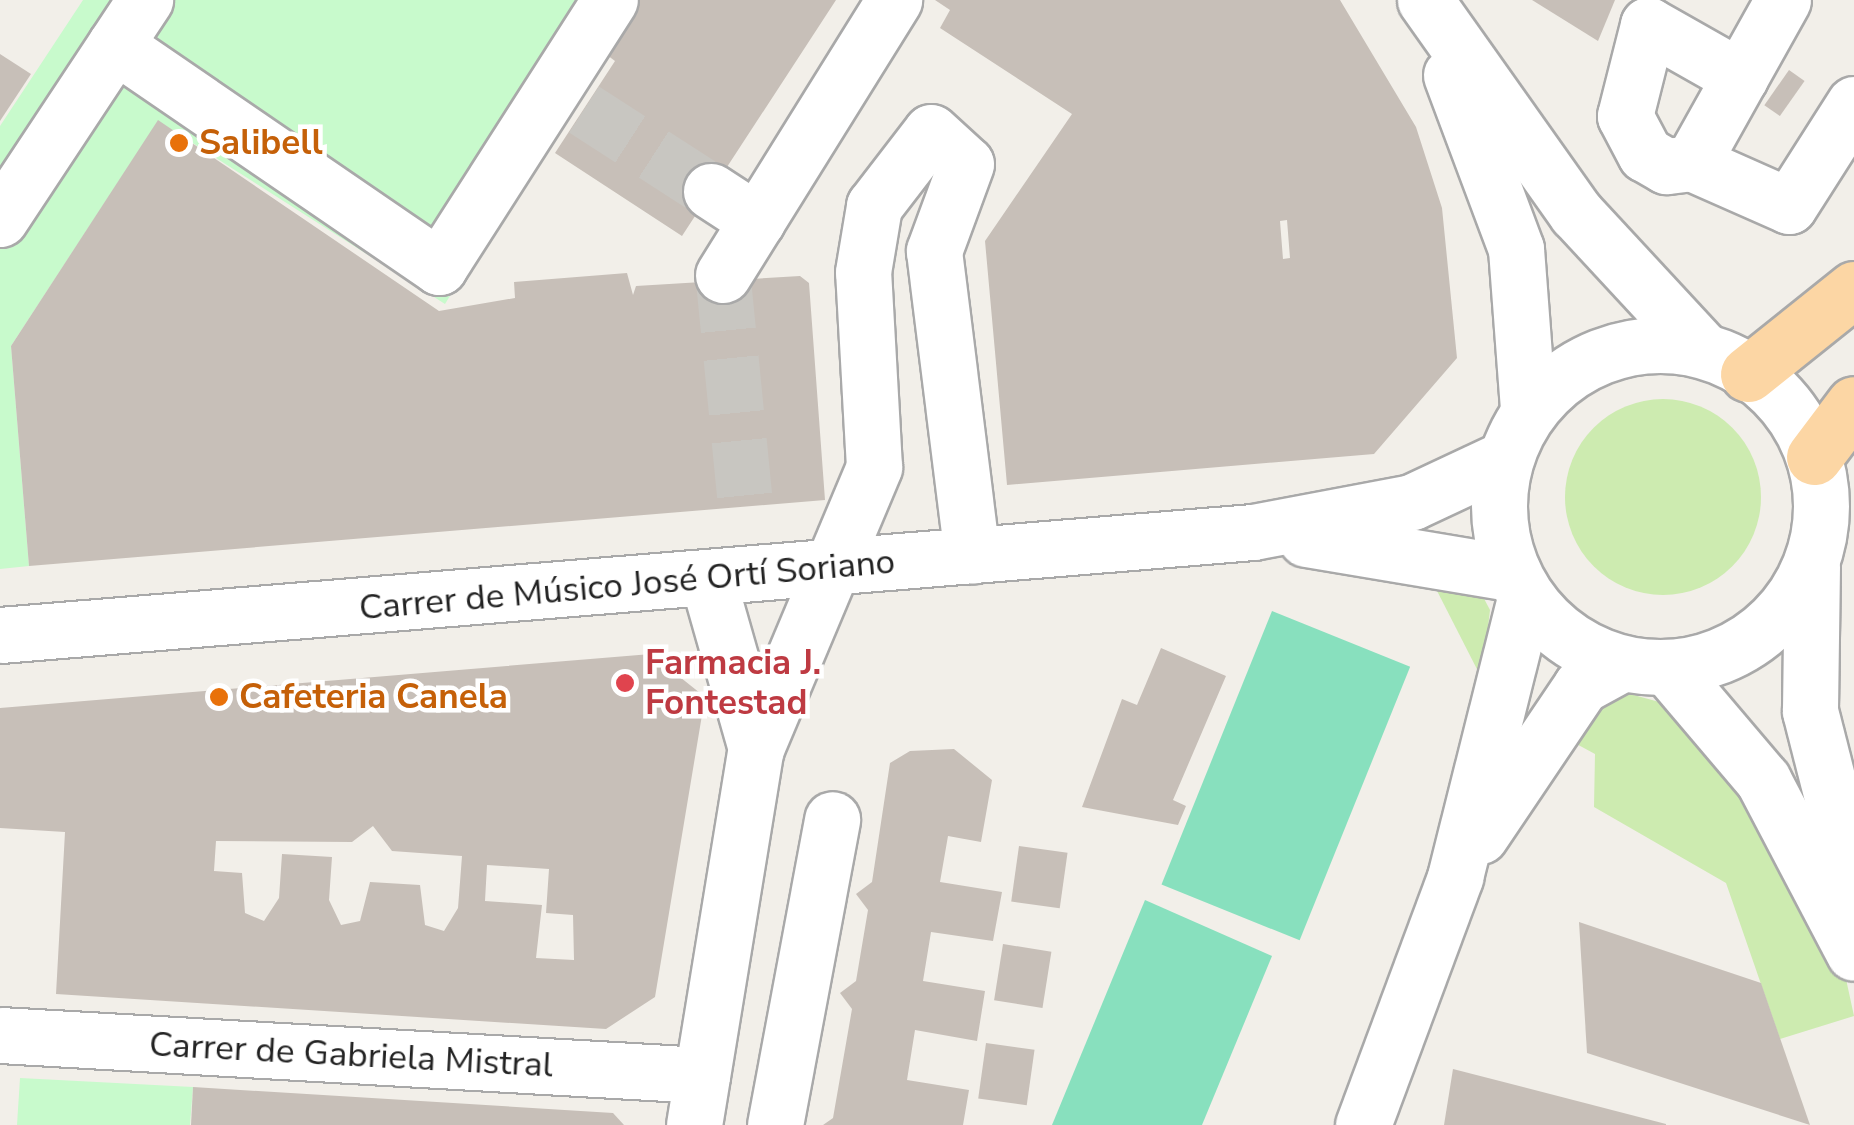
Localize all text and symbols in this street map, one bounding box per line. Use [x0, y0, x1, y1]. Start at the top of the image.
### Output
place label: Salibell [199, 122, 323, 164]
marker: Salibell [168, 132, 190, 154]
street label: Carrer de Músico José Ortí Soriano [357, 541, 897, 629]
place label: Farmacia J. Fontestad [645, 642, 821, 724]
marker: Farmacia J. Fontestad [614, 672, 636, 694]
place label: Cafeteria Canela [239, 676, 508, 718]
marker: Cafeteria Canela [208, 686, 230, 708]
street label: Carrer de Gabriela Mistral [148, 1023, 554, 1087]

